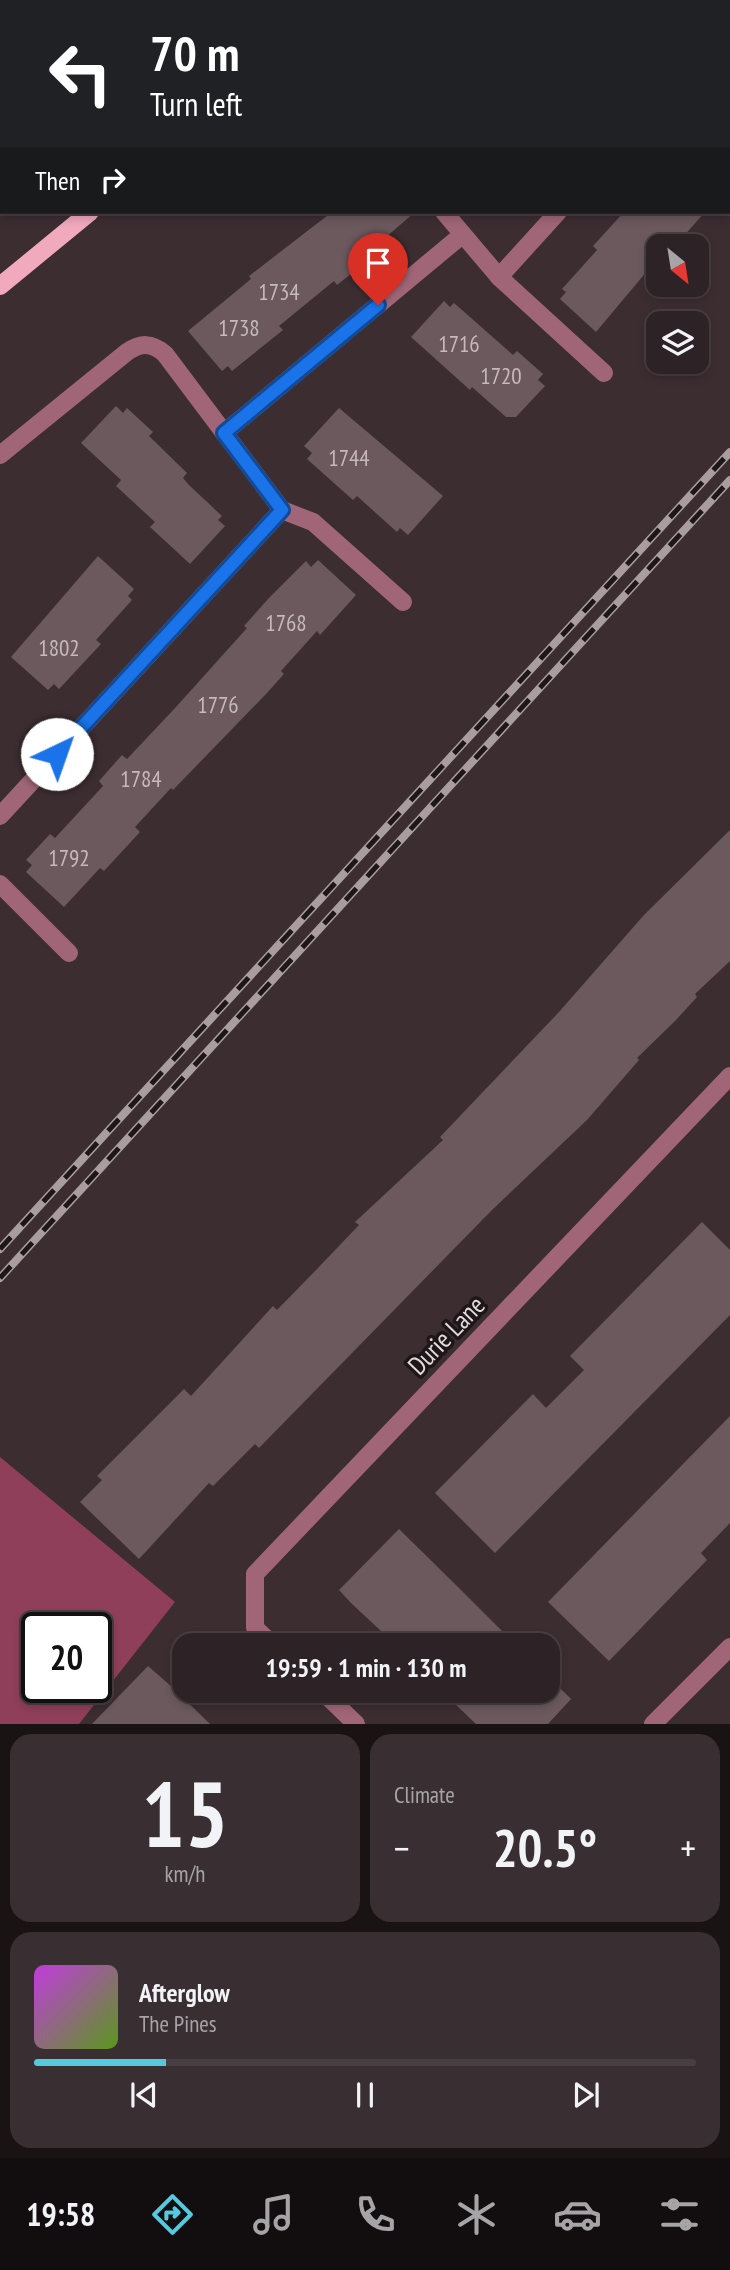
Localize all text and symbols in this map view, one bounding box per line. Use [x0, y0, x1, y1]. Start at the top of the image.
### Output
text: 70 m [150, 21, 239, 85]
icon: left [35, 28, 126, 119]
text: Turn left [150, 83, 242, 125]
icon: right [94, 161, 132, 199]
text: Then [35, 164, 80, 197]
pin [348, 233, 408, 305]
north arrow [646, 234, 709, 298]
map controls [646, 234, 709, 374]
icon: arrive [359, 244, 397, 282]
house number: 1734 [258, 277, 300, 306]
button: layers [646, 311, 709, 374]
house number: 1738 [218, 313, 260, 342]
house number: 1716 [438, 329, 480, 358]
house number: 1720 [480, 361, 522, 390]
house number: 1744 [328, 443, 370, 472]
house number: 1768 [265, 608, 307, 637]
house number: 1802 [38, 633, 80, 662]
house number: 1776 [197, 690, 239, 719]
position arrow [20, 717, 94, 791]
house number: 1784 [120, 764, 162, 793]
house number: 1792 [48, 843, 90, 872]
street label: Durie Lane [400, 1289, 492, 1381]
speed limit sign: 20 [21, 1612, 112, 1703]
text: 19:59 · 1 min · 130 m [266, 1651, 466, 1684]
text: 15 [142, 1754, 229, 1872]
text: Climate [394, 1780, 455, 1809]
text: 20.5° [493, 1814, 597, 1881]
text: − [394, 1823, 410, 1872]
text: + [680, 1823, 696, 1872]
text: km/h [165, 1859, 205, 1888]
text: Afterglow [139, 1976, 230, 2009]
text: The Pines [139, 2009, 217, 2038]
icon: previous [125, 2076, 163, 2114]
icon: pause [346, 2076, 384, 2114]
icon: next [567, 2076, 605, 2114]
icon: directions [148, 2190, 197, 2239]
icon: music [249, 2190, 298, 2239]
icon: phone [351, 2190, 400, 2239]
icon: climate [452, 2190, 501, 2239]
icon: car [553, 2190, 602, 2239]
icon: filters [655, 2190, 704, 2239]
text: 19:58 [26, 2193, 95, 2235]

